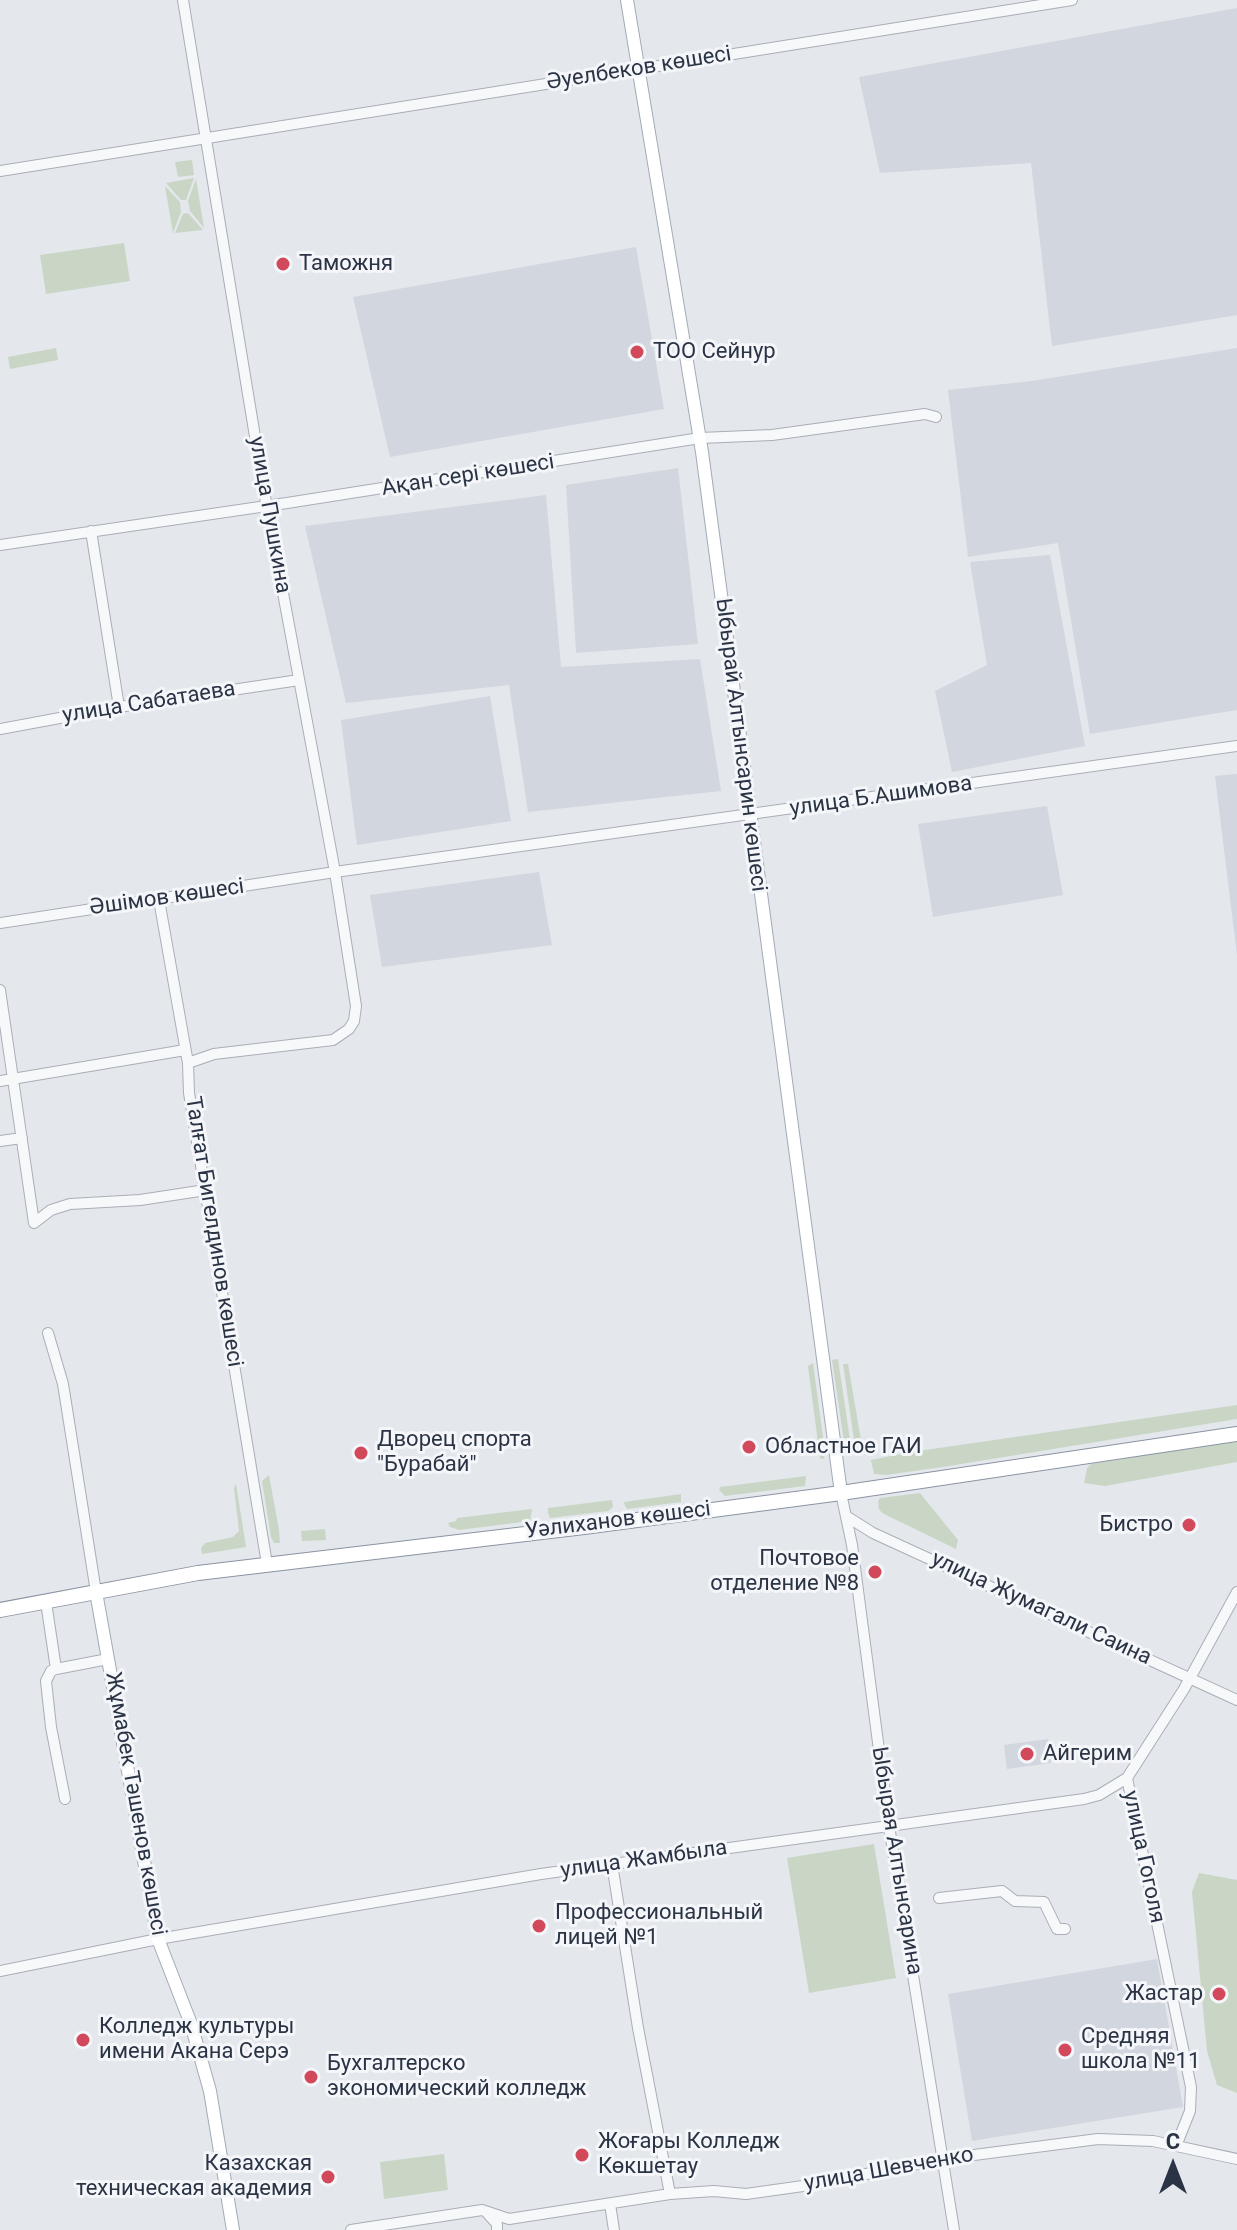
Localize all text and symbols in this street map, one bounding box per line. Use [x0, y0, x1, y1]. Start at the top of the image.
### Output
street label: Әуелбеков көшесі [545, 41, 733, 97]
place label: Таможня [299, 251, 393, 277]
marker: Таможня [274, 255, 292, 273]
place label: ТОО Сейнур [653, 339, 776, 365]
marker: ТОО Сейнур [628, 343, 646, 361]
street label: улица Пушкина [242, 434, 296, 596]
street label: Ақан сері көшесі [380, 449, 556, 503]
street label: Ыбырай Алтынсарин көшесі [709, 597, 771, 893]
street label: улица Сабатаева [61, 676, 237, 730]
street label: улица Б.Ашимова [788, 771, 974, 823]
street label: Әшімов көшесі [88, 874, 246, 922]
street label: Талғат Бигелдинов көшесі [179, 1095, 247, 1369]
place label: Дворец спорта "Бурабай" [377, 1427, 532, 1478]
place label: Областное ГАИ [765, 1434, 922, 1460]
marker: Областное ГАИ [740, 1438, 758, 1456]
marker: Дворец спорта "Бурабай" [352, 1444, 370, 1462]
street label: Уәлиханов көшесі [524, 1497, 712, 1545]
place label: Бистро [1099, 1512, 1173, 1538]
marker: Бистро [1180, 1516, 1198, 1534]
place label: Почтовое отделение №8 [710, 1546, 859, 1598]
street label: улица Жумагали Саина [927, 1546, 1155, 1672]
marker: Почтовое отделение №8 [866, 1563, 884, 1581]
street label: Жұмабек Тәшенов көшесі [99, 1670, 171, 1938]
place label: Айгерим [1043, 1741, 1132, 1767]
street label: Ыбырая Алтынсарина [865, 1745, 927, 1977]
marker: Айгерим [1018, 1745, 1036, 1763]
street label: улица Гоголя [1116, 1788, 1170, 1926]
street label: улица Жамбыла [559, 1835, 729, 1885]
place label: Профессиональный лицей №1 [555, 1900, 763, 1952]
marker: Профессиональный лицей №1 [530, 1917, 548, 1935]
place label: Жастар [1125, 1981, 1203, 2007]
marker: Жастар [1210, 1985, 1228, 2003]
place label: Колледж культуры имени Акана Серэ [99, 2014, 294, 2066]
place label: Средняя школа №11 [1081, 2024, 1200, 2076]
marker: Колледж культуры имени Акана Серэ [74, 2031, 92, 2049]
marker: Средняя школа №11 [1056, 2041, 1074, 2059]
place label: Бухгалтерско экономический колледж [327, 2051, 586, 2102]
marker: Бухгалтерско экономический колледж [302, 2068, 320, 2086]
north arrow [1133, 2126, 1213, 2206]
place label: Жоғары Колледж Көкшетау [598, 2129, 780, 2180]
text: С [1166, 2129, 1180, 2154]
street label: улица Шевченко [802, 2142, 976, 2198]
marker: Жоғары Колледж Көкшетау [573, 2146, 591, 2164]
place label: Казахская техническая академия [76, 2151, 312, 2202]
marker: Казахская техническая академия [319, 2168, 337, 2186]

